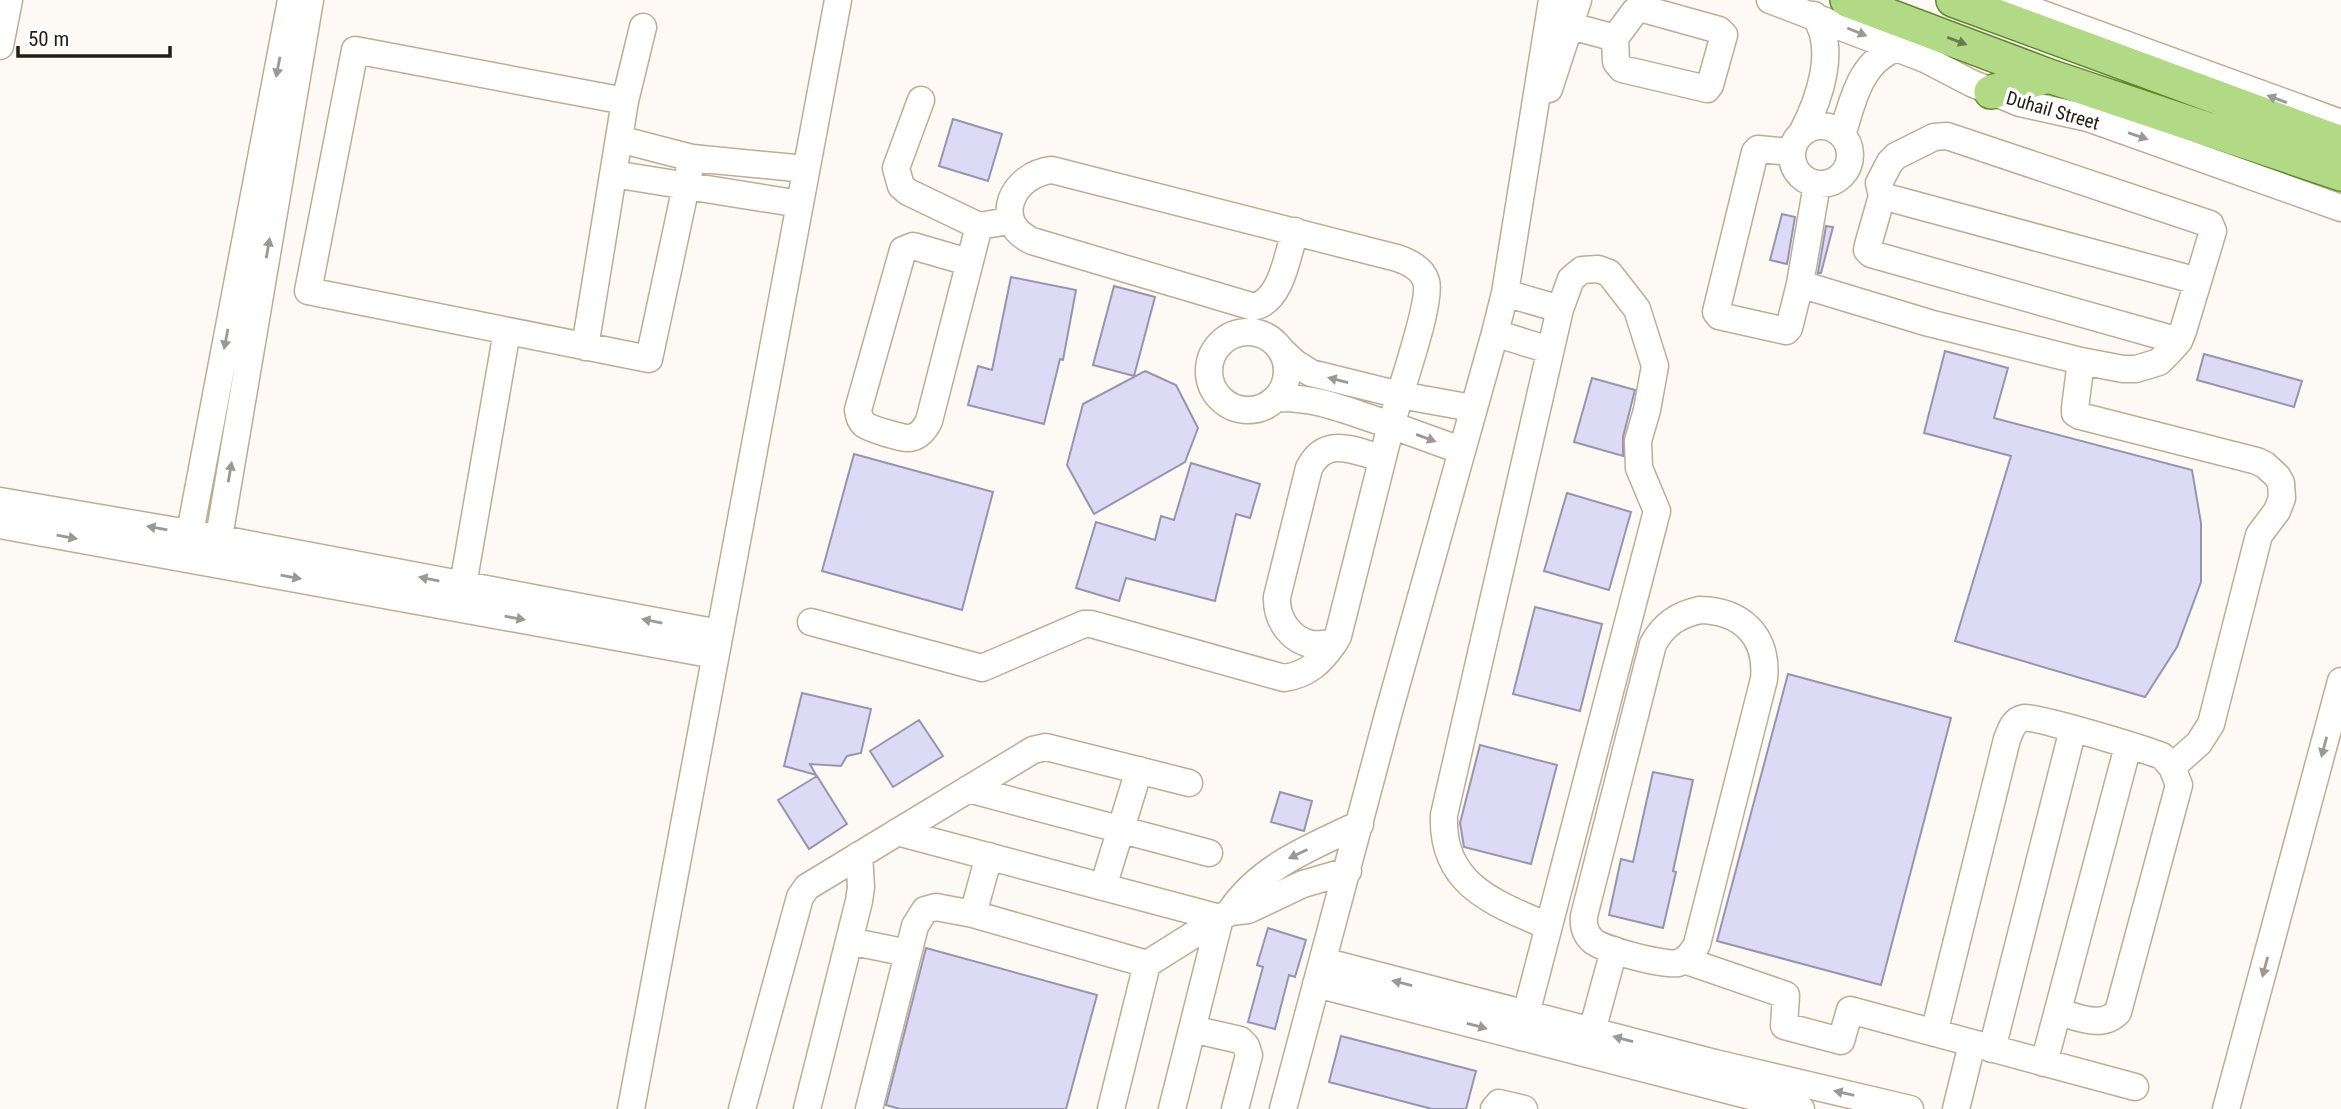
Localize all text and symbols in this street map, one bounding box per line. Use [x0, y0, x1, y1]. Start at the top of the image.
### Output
scale bar [18, 14, 170, 58]
text: 50 m [28, 27, 69, 51]
one-way arrow [1846, 27, 1867, 38]
one-way arrow [1946, 36, 1967, 47]
one-way arrow [272, 56, 283, 78]
street label: Duhail Street [2004, 86, 2102, 135]
one-way arrow [2266, 93, 2287, 104]
one-way arrow [2128, 131, 2149, 142]
one-way arrow [263, 237, 274, 259]
one-way arrow [220, 328, 231, 350]
one-way arrow [1327, 374, 1349, 385]
one-way arrow [1415, 433, 1436, 444]
one-way arrow [225, 461, 236, 483]
one-way arrow [146, 522, 168, 533]
one-way arrow [56, 532, 78, 543]
one-way arrow [280, 572, 302, 583]
one-way arrow [418, 573, 440, 584]
one-way arrow [504, 613, 526, 624]
one-way arrow [641, 615, 663, 626]
one-way arrow [2318, 737, 2328, 758]
one-way arrow [1288, 848, 1308, 859]
one-way arrow [2259, 957, 2269, 978]
one-way arrow [1391, 977, 1413, 988]
one-way arrow [1466, 1021, 1488, 1032]
one-way arrow [1612, 1033, 1633, 1043]
one-way arrow [1833, 1087, 1855, 1098]

